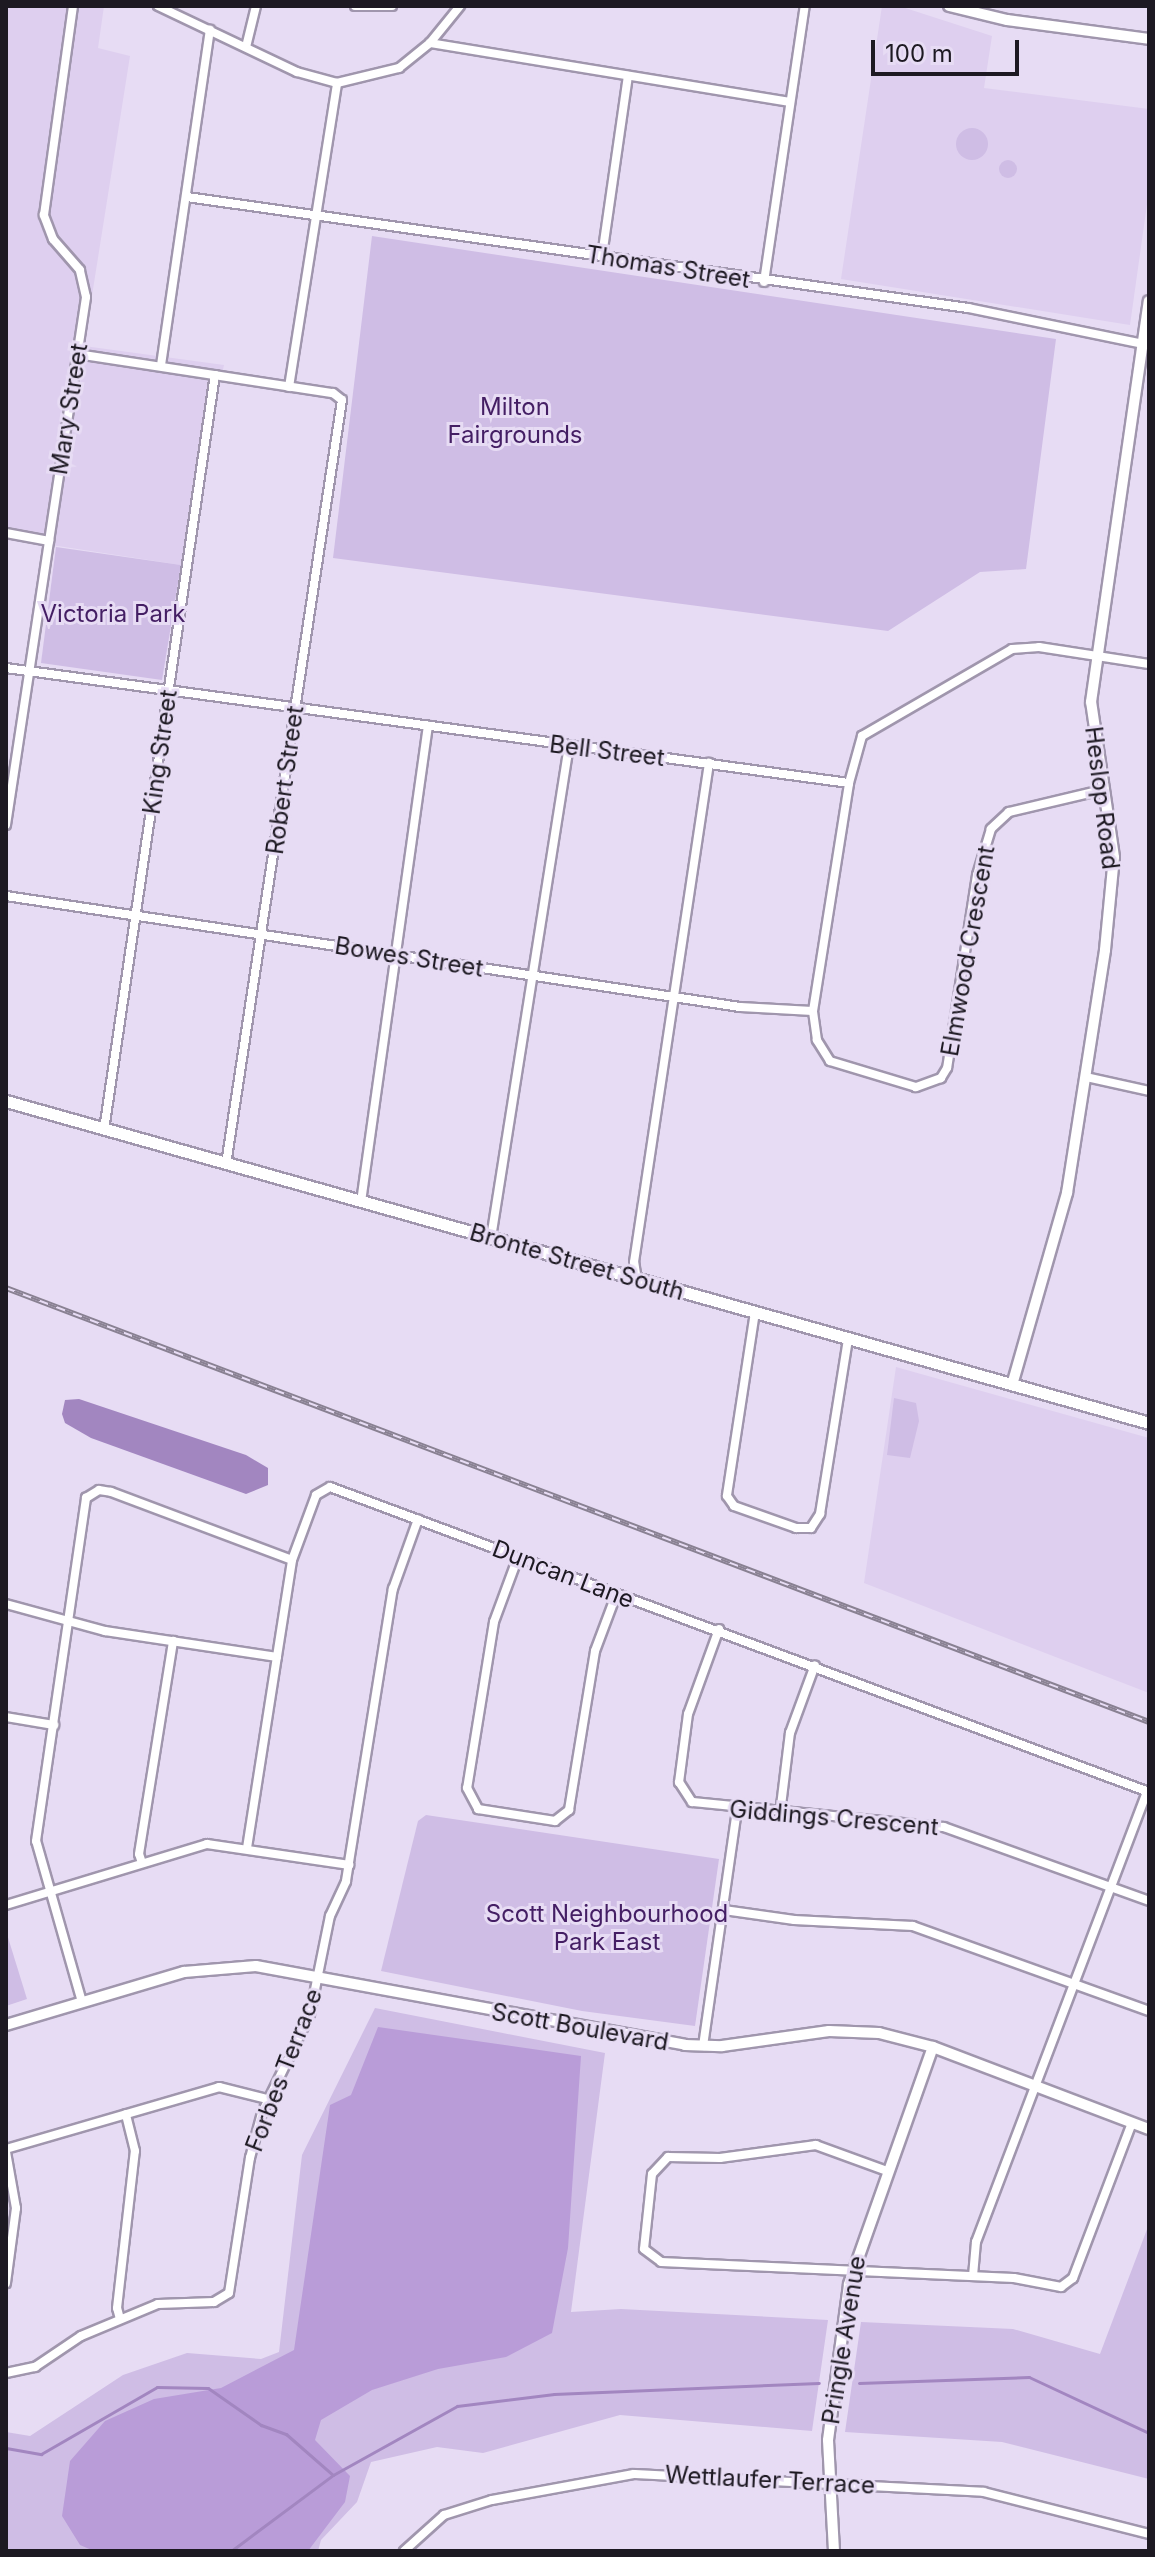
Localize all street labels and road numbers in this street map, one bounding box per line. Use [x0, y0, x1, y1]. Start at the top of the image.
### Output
street label: Thomas Street [584, 240, 752, 294]
street label: Mary Street [44, 341, 94, 477]
street label: King Street [137, 688, 183, 816]
street label: Robert Street [260, 704, 310, 856]
street label: Heslop Road [1079, 725, 1125, 871]
street label: Bell Street [548, 730, 666, 772]
street label: Elmwood Crescent [935, 843, 1001, 1059]
street label: Bowes Street [333, 931, 485, 983]
street label: Bronte Street South [466, 1218, 688, 1306]
street label: Duncan Lane [488, 1534, 638, 1614]
street label: Giddings Crescent [728, 1795, 940, 1841]
street label: Forbes Terrace [240, 1984, 328, 2156]
street label: Scott Boulevard [489, 1997, 671, 2057]
street label: Pringle Avenue [816, 2254, 872, 2426]
street label: Wettlaufer Terrace [664, 2460, 876, 2500]

